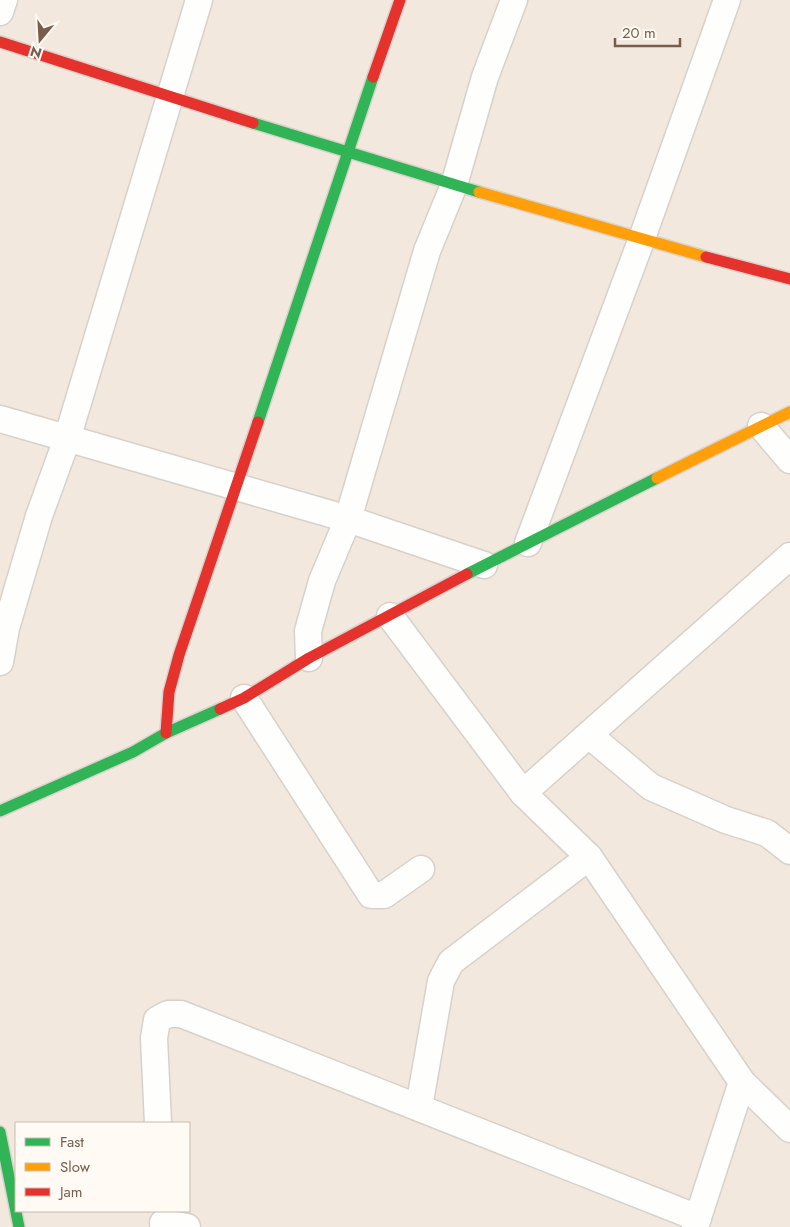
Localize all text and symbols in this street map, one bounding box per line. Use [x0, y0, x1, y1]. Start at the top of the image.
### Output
north arrow [15, 15, 65, 65]
scale bar [615, 15, 680, 47]
text: 20 m [622, 22, 656, 44]
text: N [28, 41, 44, 64]
legend [15, 1122, 190, 1212]
text: Fast [60, 1131, 84, 1153]
text: Slow [60, 1156, 91, 1178]
text: Jam [58, 1181, 83, 1203]

